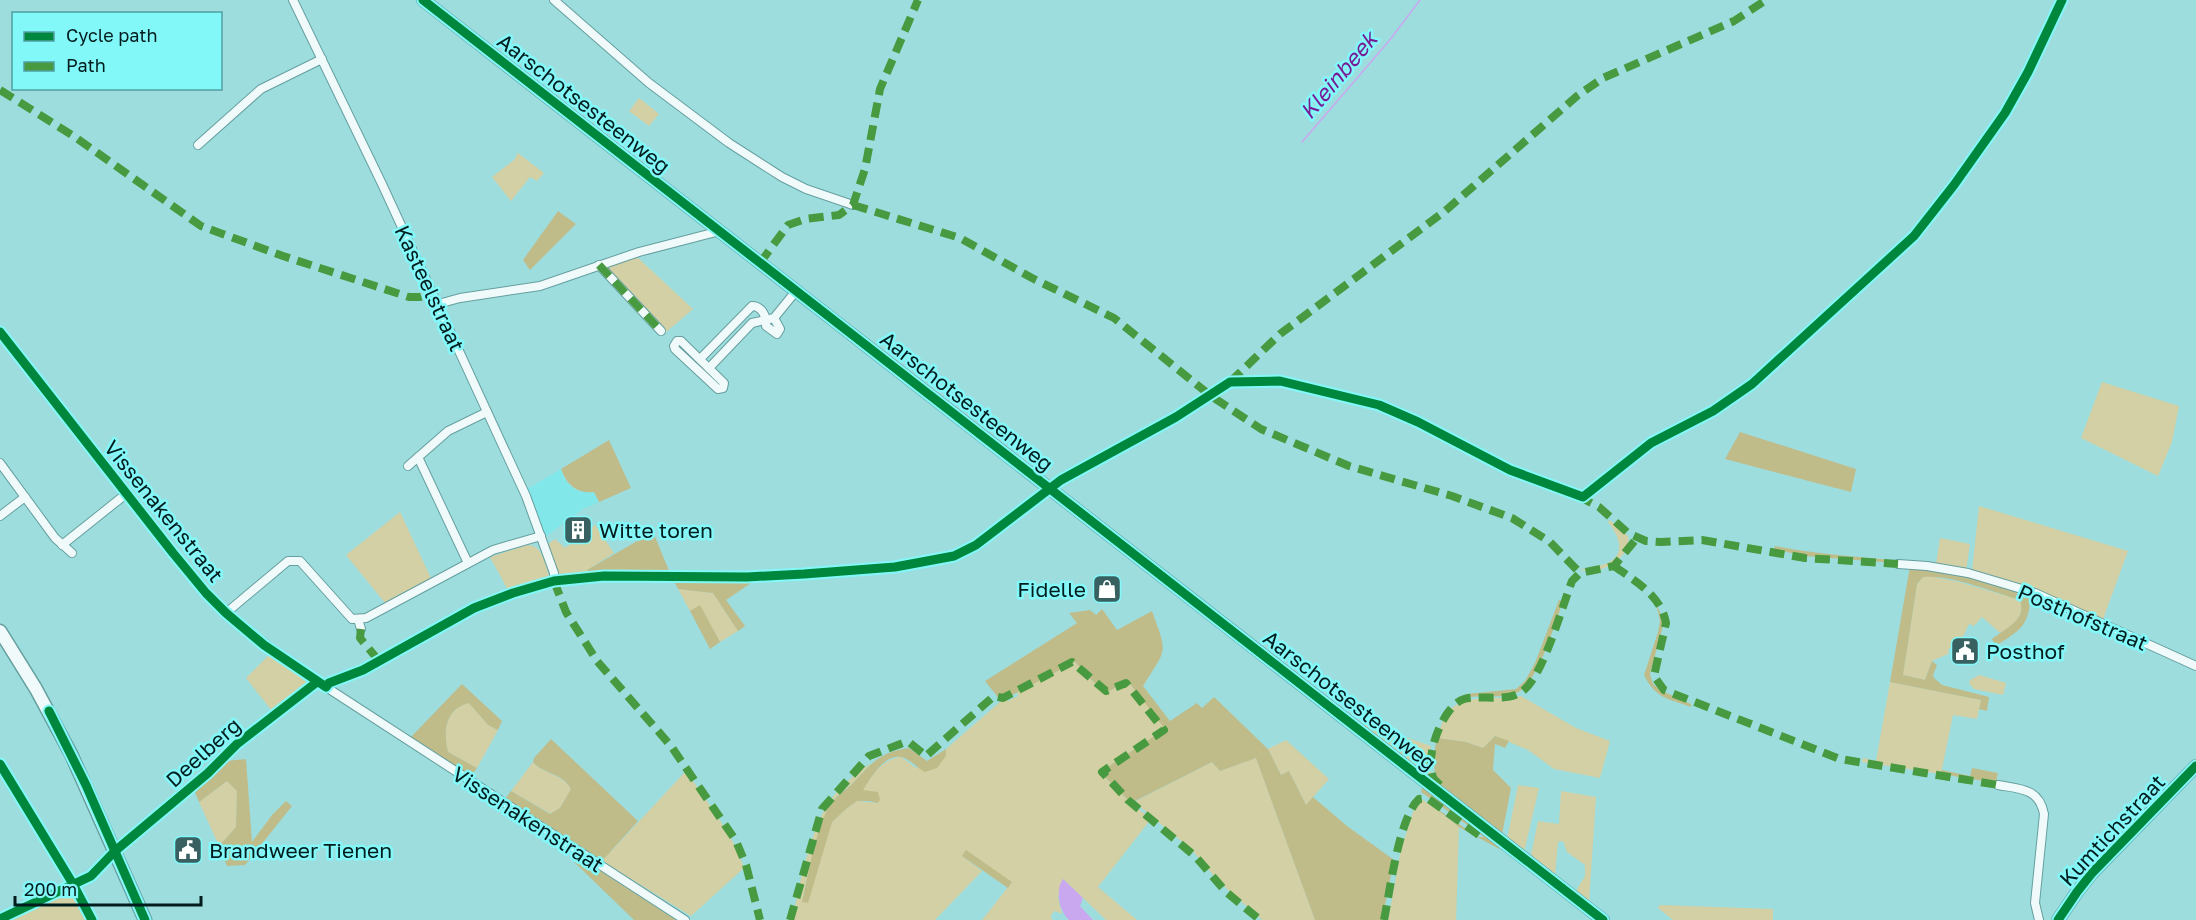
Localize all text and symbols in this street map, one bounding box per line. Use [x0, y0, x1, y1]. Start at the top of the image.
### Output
legend [12, 12, 222, 90]
text: Cycle path [66, 24, 158, 46]
water label: Kleinbeek [1294, 24, 1384, 124]
street label: Aarschotsesteenweg [492, 27, 676, 179]
text: Path [66, 54, 106, 76]
street label: Kasteelstraat [389, 221, 471, 355]
street label: Aarschotsesteenweg [875, 325, 1059, 477]
street label: Vissenakenstraat [99, 435, 229, 587]
building icon: Witte toren [562, 514, 594, 546]
place label: Witte toren [599, 517, 713, 543]
shop icon: Fidelle [1091, 573, 1123, 605]
place label: Fidelle [1017, 576, 1086, 602]
street label: Posthofstraat [2015, 578, 2151, 656]
street label: Aarschotsesteenweg [1258, 624, 1442, 776]
public building icon: Posthof [1949, 635, 1981, 667]
place label: Posthof [1986, 638, 2065, 664]
street label: Deelberg [160, 712, 246, 792]
street label: Vissenakenstraat [448, 760, 608, 878]
street label: Kumtichstraat [2054, 769, 2170, 891]
public building icon: Brandweer Tienen [172, 834, 204, 866]
place label: Brandweer Tienen [209, 837, 392, 863]
scale bar [15, 869, 201, 907]
text: 200 m [24, 878, 77, 900]

